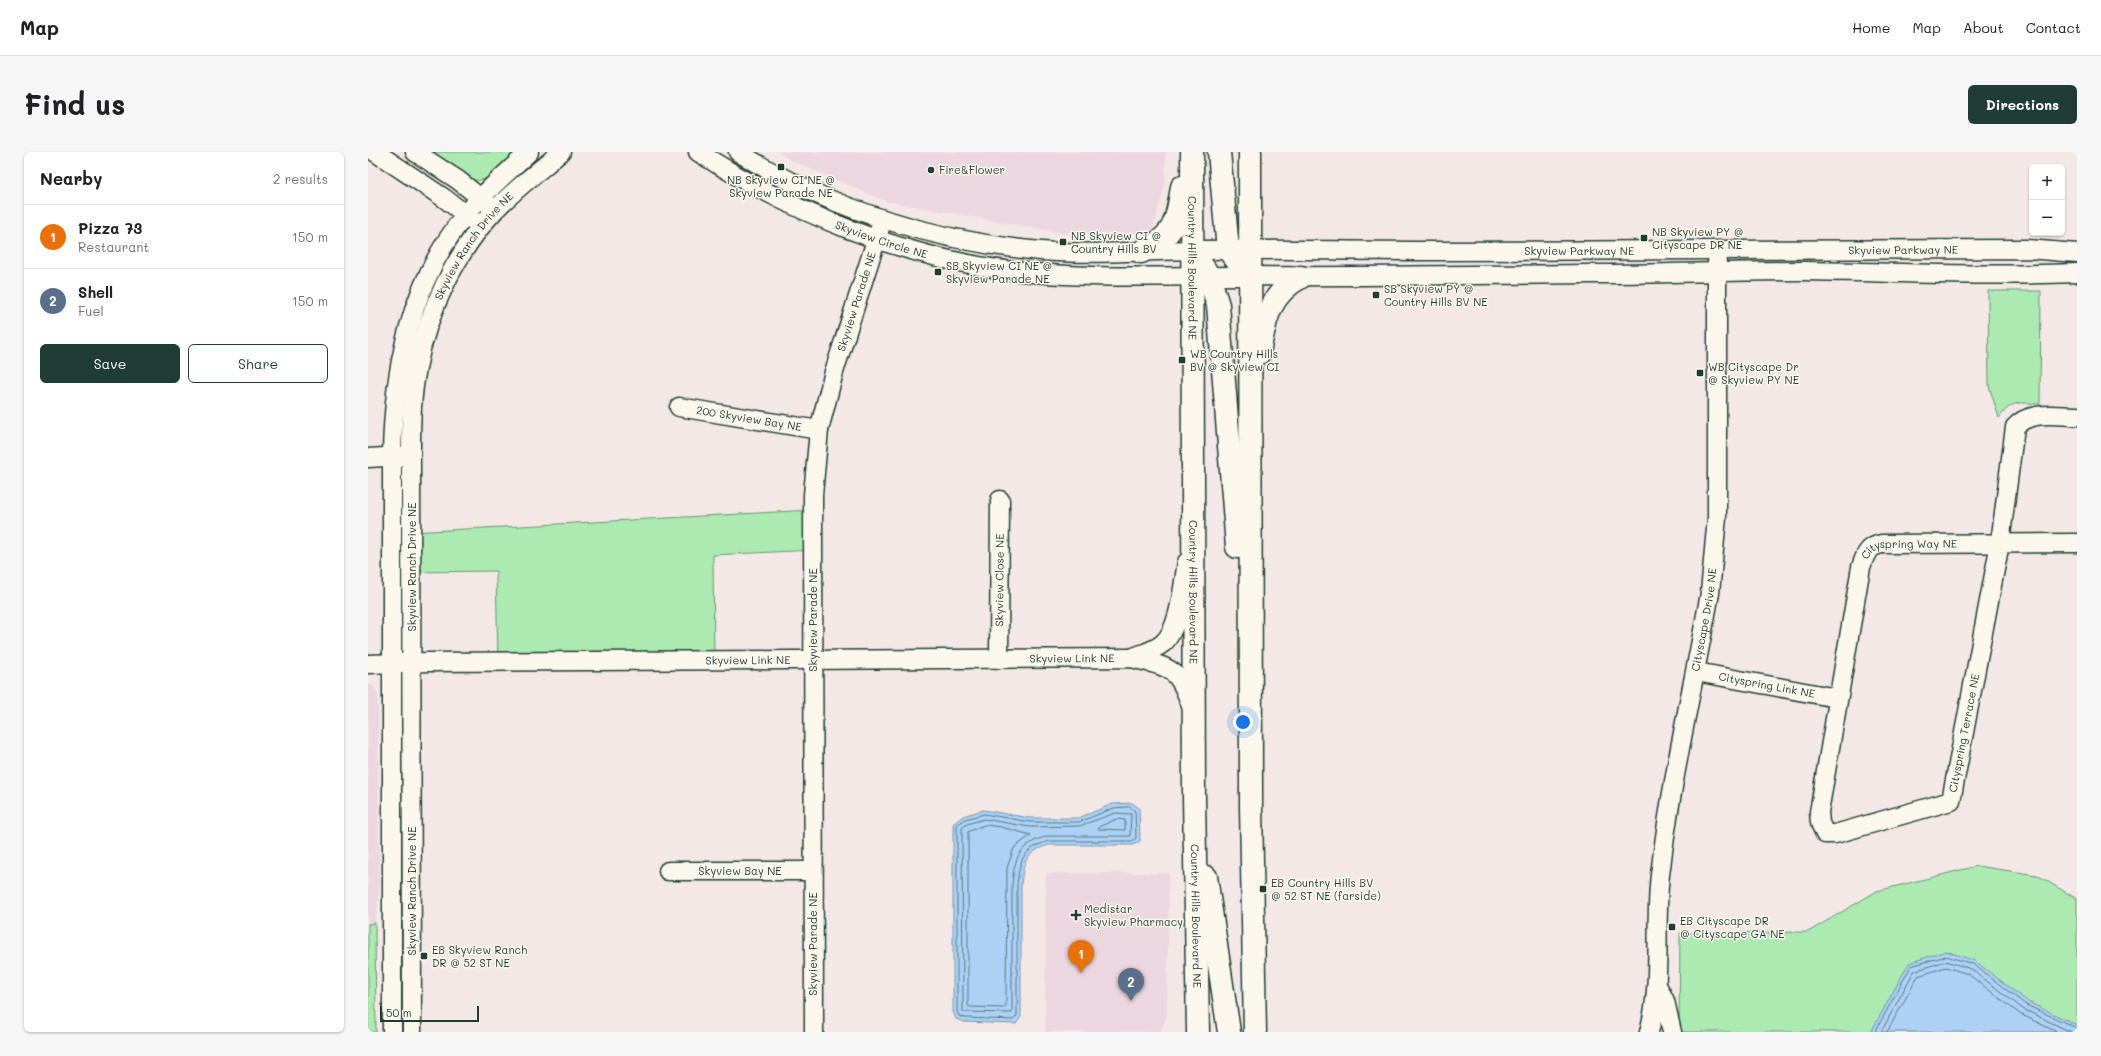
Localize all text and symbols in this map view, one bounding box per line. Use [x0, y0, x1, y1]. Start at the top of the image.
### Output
text: Map [20, 15, 59, 40]
text: Home [1852, 18, 1890, 37]
text: Map [1912, 18, 1941, 37]
text: About [1963, 18, 2004, 37]
text: Contact [2026, 18, 2081, 37]
button: Directions [1968, 85, 2077, 124]
text: Find us [24, 86, 125, 122]
marker: NB Skyview CI NE @ Skyview Parade NE [776, 162, 786, 172]
place label: Fire&Flower [939, 162, 1005, 177]
map controls [2029, 164, 2065, 236]
button: + [2029, 164, 2065, 200]
marker: Fire&Flower [926, 165, 936, 175]
text: Nearby [40, 167, 102, 189]
text: 2 results [273, 170, 328, 187]
place label: NB Skyview CI NE @ Skyview Parade NE [727, 172, 835, 200]
street label: Skyview Ranch Drive NE [431, 188, 516, 302]
street label: Country Hills Boulevard NE [1185, 196, 1201, 340]
button: − [2029, 200, 2065, 236]
street label: Skyview Circle NE [833, 217, 929, 261]
text: Pizza 73 [78, 218, 142, 238]
place label: NB Skyview PY @ Cityscape DR NE [1652, 224, 1744, 252]
text: 1 [50, 228, 56, 245]
text: 150 m [292, 228, 328, 245]
place label: NB Skyview CI @ Country Hills BV [1071, 228, 1161, 256]
marker: NB Skyview PY @ Cityscape DR NE [1639, 233, 1649, 243]
marker: NB Skyview CI @ Country Hills BV [1058, 237, 1068, 247]
text: Restaurant [78, 238, 149, 255]
street label: Skyview Parkway NE [1848, 242, 1958, 257]
street label: Skyview Parkway NE [1524, 243, 1634, 258]
street label: Skyview Parade NE [833, 250, 879, 353]
place label: SB Skyview CI NE @ Skyview Parade NE [946, 258, 1052, 286]
marker: SB Skyview CI NE @ Skyview Parade NE [933, 267, 943, 277]
place label: SB Skyview PY @ Country Hills BV NE [1384, 281, 1488, 309]
text: Shell [78, 282, 113, 302]
marker: SB Skyview PY @ Country Hills BV NE [1371, 290, 1381, 300]
text: 2 [49, 292, 57, 309]
text: 150 m [292, 292, 328, 309]
text: Fuel [78, 302, 104, 319]
button: Save [40, 344, 180, 383]
button: Share [188, 344, 328, 383]
place label: WB Country Hills BV @ Skyview CI [1190, 346, 1279, 374]
marker: WB Country Hills BV @ Skyview CI [1177, 355, 1187, 365]
place label: WB Cityscape Dr @ Skyview PY NE [1708, 359, 1799, 387]
marker: WB Cityscape Dr @ Skyview PY NE [1695, 368, 1705, 378]
street label: 200 Skyview Bay NE [695, 402, 803, 434]
street label: Skyview Ranch Drive NE [404, 502, 419, 632]
street label: Country Hills Boulevard NE [1186, 520, 1202, 664]
street label: Skyview Close NE [991, 533, 1007, 627]
street label: Cityspring Way NE [1857, 536, 1957, 561]
street label: Cityscape Drive NE [1687, 567, 1719, 673]
street label: Skyview Parade NE [805, 568, 820, 672]
street label: Skyview Link NE [1029, 650, 1114, 666]
street label: Skyview Link NE [705, 652, 790, 667]
street label: Cityspring Link NE [1717, 668, 1816, 701]
street label: Cityspring Terrace NE [1945, 672, 1982, 794]
your location [1233, 712, 1253, 732]
street label: Skyview Ranch Drive NE [404, 826, 419, 956]
street label: Country Hills Boulevard NE [1188, 844, 1205, 988]
street label: Skyview Bay NE [698, 863, 782, 878]
place label: EB Country Hills BV @ 52 ST NE (farside) [1271, 875, 1381, 903]
marker: EB Country Hills BV @ 52 ST NE (farside) [1258, 884, 1268, 894]
street label: Skyview Parade NE [805, 892, 820, 996]
place label: Medistar Skyview Pharmacy [1084, 901, 1183, 929]
marker: Medistar Skyview Pharmacy [1071, 910, 1081, 920]
place label: EB Cityscape DR @ Cityscape GA NE [1680, 913, 1785, 941]
marker: EB Cityscape DR @ Cityscape GA NE [1667, 922, 1677, 932]
pin: 1 [1068, 940, 1094, 973]
place label: EB Skyview Ranch DR @ 52 ST NE [432, 942, 527, 970]
marker: EB Skyview Ranch DR @ 52 ST NE [419, 951, 429, 961]
pin: 2 [1118, 968, 1144, 1001]
scale bar [380, 1004, 479, 1023]
text: 50 m [386, 1005, 412, 1020]

